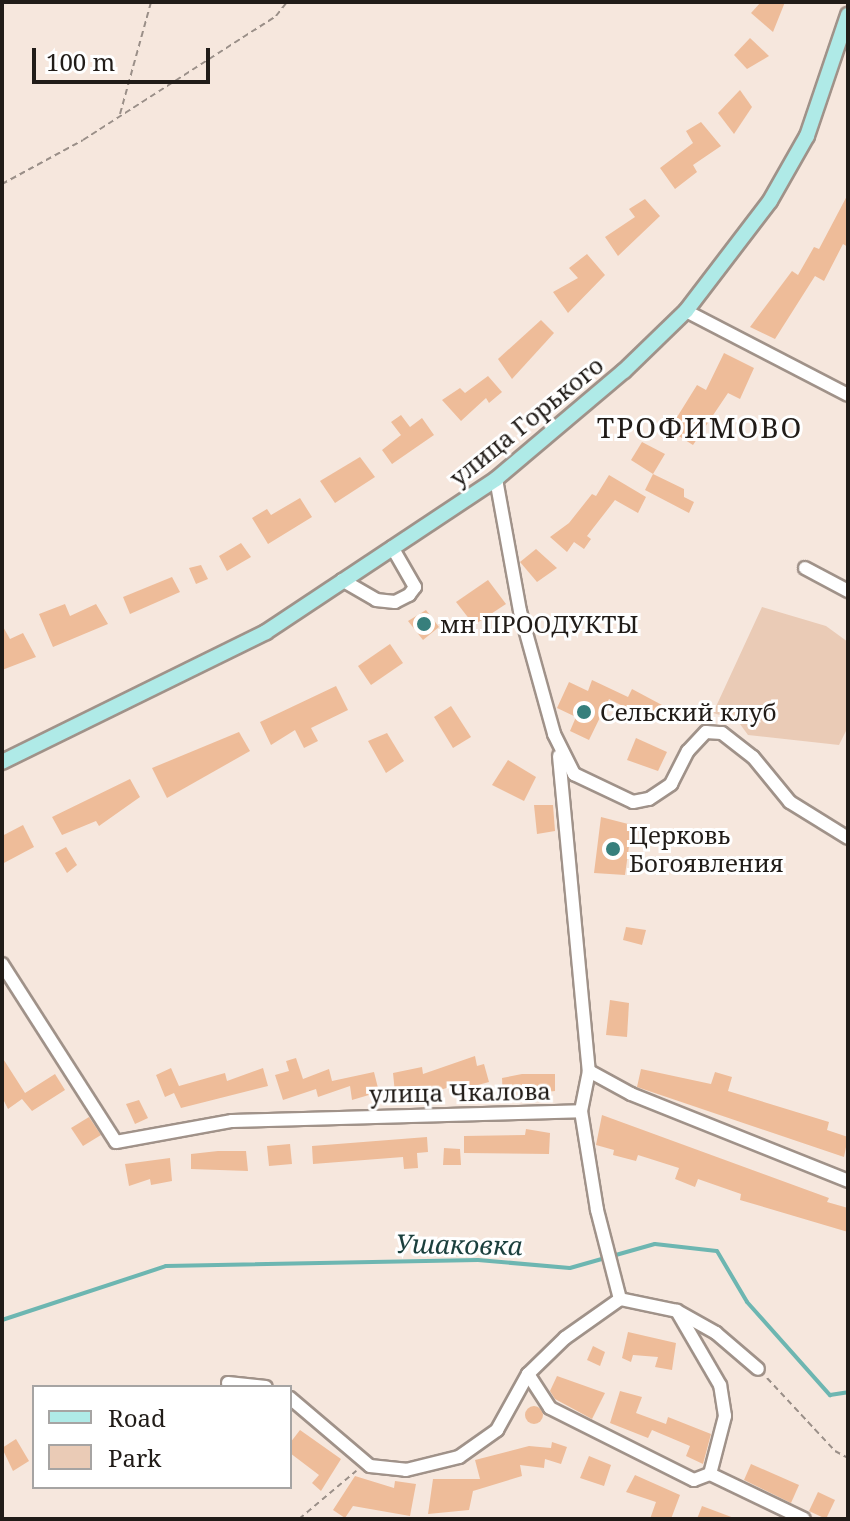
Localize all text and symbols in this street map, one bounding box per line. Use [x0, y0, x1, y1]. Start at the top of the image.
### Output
scale bar [36, 32, 214, 82]
text: 100 m [46, 45, 115, 78]
street label: улица Горького [443, 350, 609, 492]
district label: ТРОФИМОВО [597, 410, 803, 444]
place label: мн ПРООДУКТЫ [440, 610, 638, 638]
marker: мн ПРООДУКТЫ [415, 615, 433, 633]
place label: Сельский клуб [600, 698, 776, 726]
marker: Сельский клуб [575, 703, 593, 721]
place label: Церковь Богоявления [629, 821, 784, 877]
marker: Церковь Богоявления [604, 840, 622, 858]
street label: улица Чкалова [369, 1076, 551, 1108]
water label: Ушаковка [395, 1228, 523, 1262]
legend [32, 1385, 292, 1489]
text: Road [108, 1401, 166, 1434]
text: Park [108, 1441, 161, 1474]

